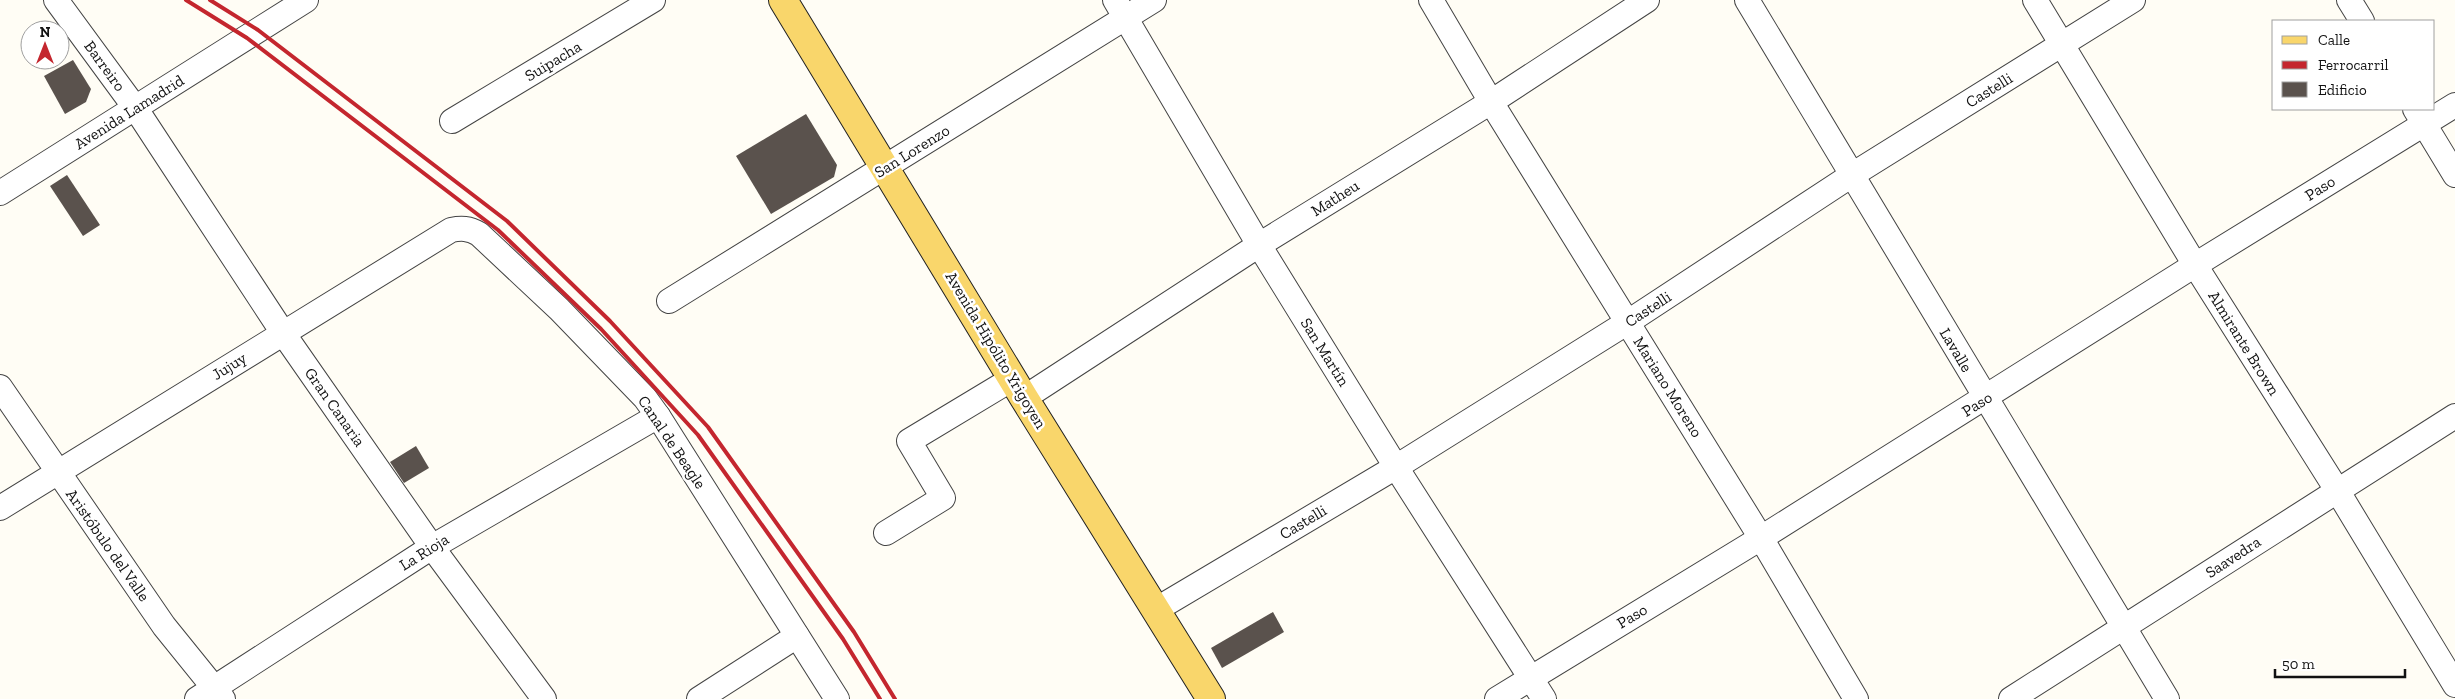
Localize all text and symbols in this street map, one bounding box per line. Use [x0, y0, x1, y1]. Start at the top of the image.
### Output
north arrow [20, 20, 70, 70]
legend [2272, 20, 2435, 110]
text: N [40, 24, 51, 41]
text: Calle [2318, 31, 2350, 49]
street label: Barreiro [80, 37, 130, 95]
street label: Suipacha [521, 37, 585, 85]
text: Ferrocarril [2318, 56, 2388, 74]
street label: Castelli [1962, 68, 2016, 112]
street label: Avenida Lamadrid [71, 71, 187, 153]
text: Edificio [2318, 81, 2367, 99]
street label: San Lorenzo [871, 120, 953, 182]
street label: Paso [2301, 171, 2339, 205]
street label: Matheu [1307, 176, 1363, 220]
street label: Avenida Hipólito Yrigoyen [942, 268, 1051, 433]
street label: Castelli [1621, 287, 1675, 331]
street label: Almirante Brown [2204, 287, 2284, 399]
street label: San Martín [1297, 314, 1354, 390]
street label: Lavalle [1935, 325, 1977, 375]
street label: Mariano Moreno [1629, 333, 1707, 441]
street label: Jujuy [208, 348, 250, 384]
street label: Gran Canaria [301, 364, 369, 450]
street label: Paso [1958, 387, 1996, 421]
street label: Canal de Beagle [634, 392, 710, 492]
street label: Aristóbulo del Valle [62, 485, 154, 605]
street label: Castelli [1276, 500, 1330, 543]
street label: La Rioja [396, 529, 452, 574]
street label: Saavedra [2202, 532, 2265, 582]
street label: Paso [1613, 600, 1651, 632]
scale bar [2275, 646, 2405, 678]
text: 50 m [2282, 655, 2315, 673]

